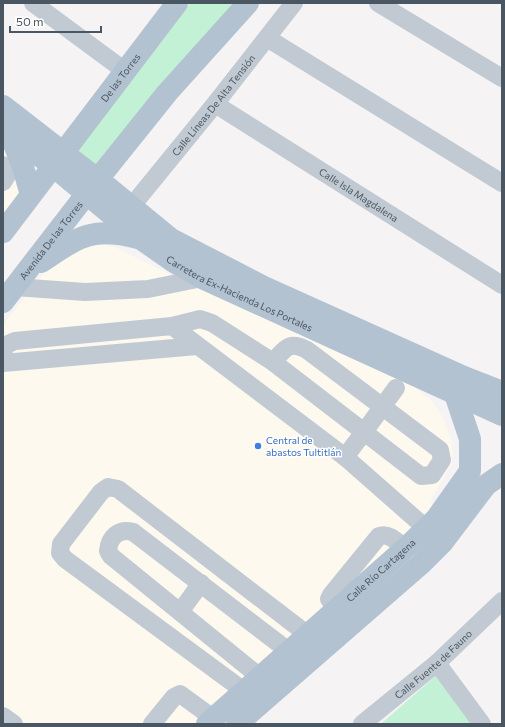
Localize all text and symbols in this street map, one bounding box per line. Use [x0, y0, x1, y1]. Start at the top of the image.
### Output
scale bar [10, 8, 101, 34]
text: 50 m [16, 14, 44, 28]
street label: De las Torres [98, 50, 143, 104]
street label: Calle Líneas De Alta Tensión [169, 52, 257, 158]
street label: Calle Isla Magdalena [317, 165, 401, 224]
street label: Avenida De las Torres [17, 198, 85, 282]
street label: Carretera Ex-Hacienda Los Portales [164, 253, 315, 334]
place label: Central de abastos Tultitlán [266, 434, 341, 458]
marker: Central de abastos Tultitlán [253, 441, 263, 451]
street label: Calle Río Cartagena [344, 536, 418, 604]
street label: Calle Fuente de Fauno [392, 627, 474, 701]

